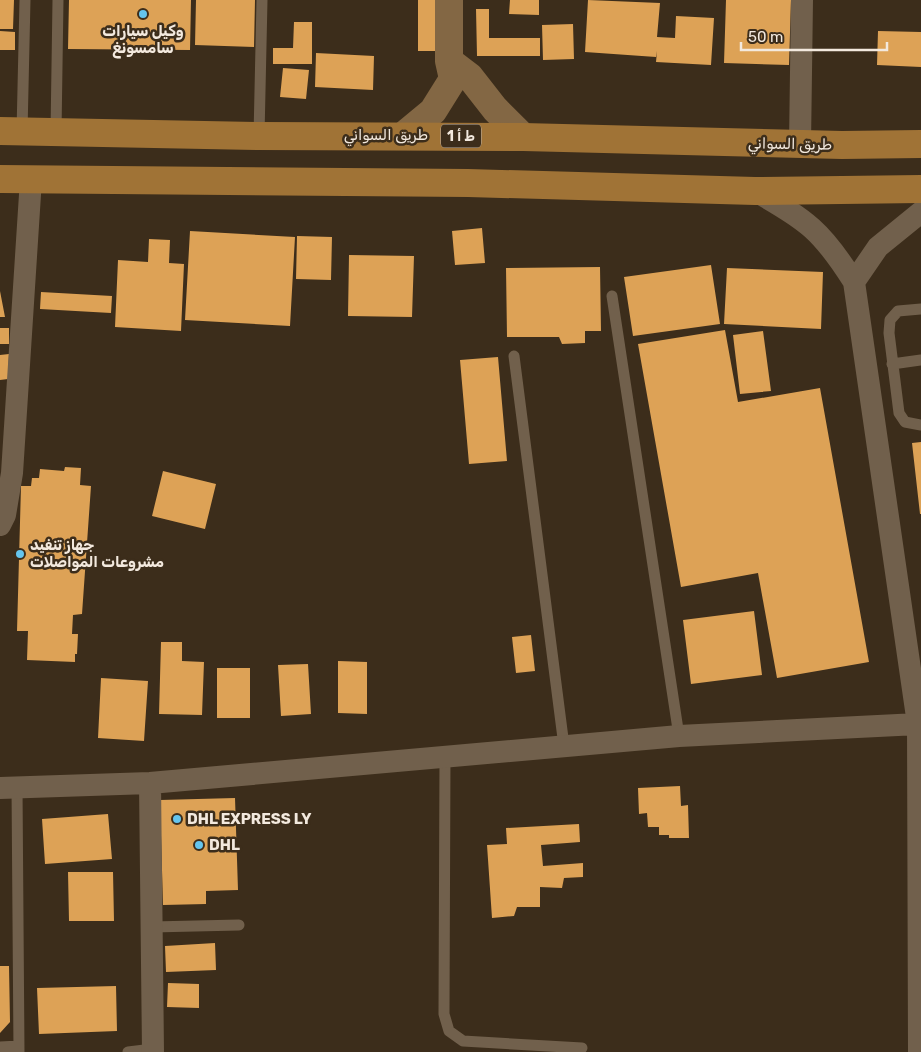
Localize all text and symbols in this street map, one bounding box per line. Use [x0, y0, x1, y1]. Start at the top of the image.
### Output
marker: وكيل سيارات سامسونغ [137, 8, 149, 20]
scale bar [741, 20, 887, 52]
place label: وكيل سيارات سامسونغ [102, 22, 184, 59]
text: 50 m [748, 28, 783, 46]
road number: ط أ 1 [441, 124, 481, 148]
street label: طريق السواني [344, 126, 428, 147]
street label: طريق السواني [748, 134, 832, 157]
place label: جهاز تنفيد مشروعات المواصلات [30, 536, 164, 571]
marker: جهاز تنفيد مشروعات المواصلات [14, 548, 26, 560]
place label: DHL EXPRESS LY [187, 810, 312, 828]
marker: DHL EXPRESS LY [171, 813, 183, 825]
place label: DHL [209, 836, 240, 854]
marker: DHL [193, 839, 205, 851]

